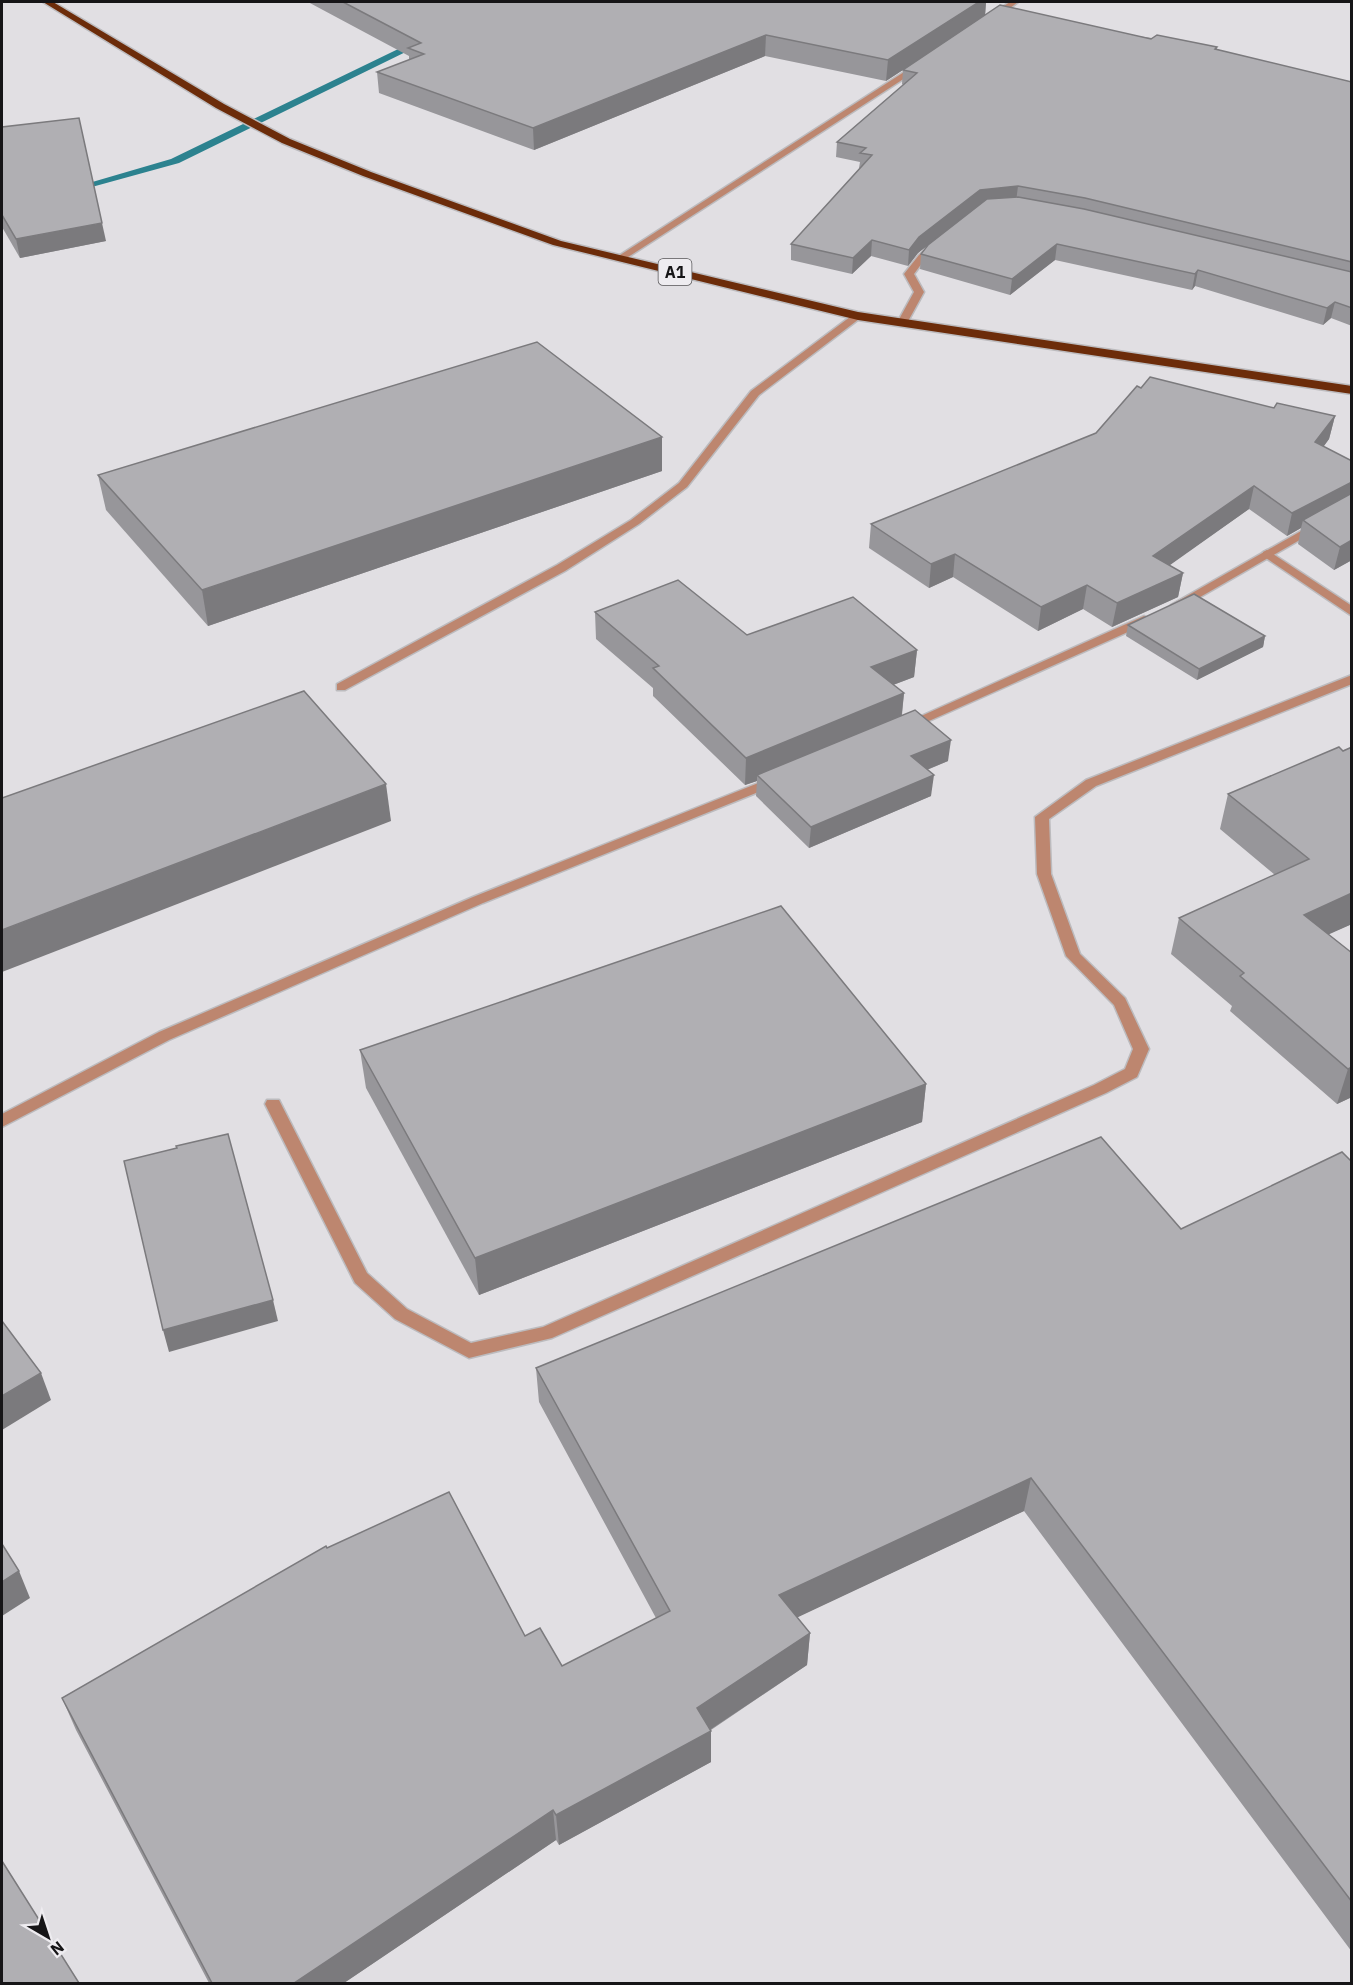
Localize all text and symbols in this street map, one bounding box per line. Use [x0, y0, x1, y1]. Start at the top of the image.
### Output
road number: A1 [658, 259, 692, 285]
north arrow [18, 1907, 78, 1967]
text: N [47, 1937, 68, 1960]

